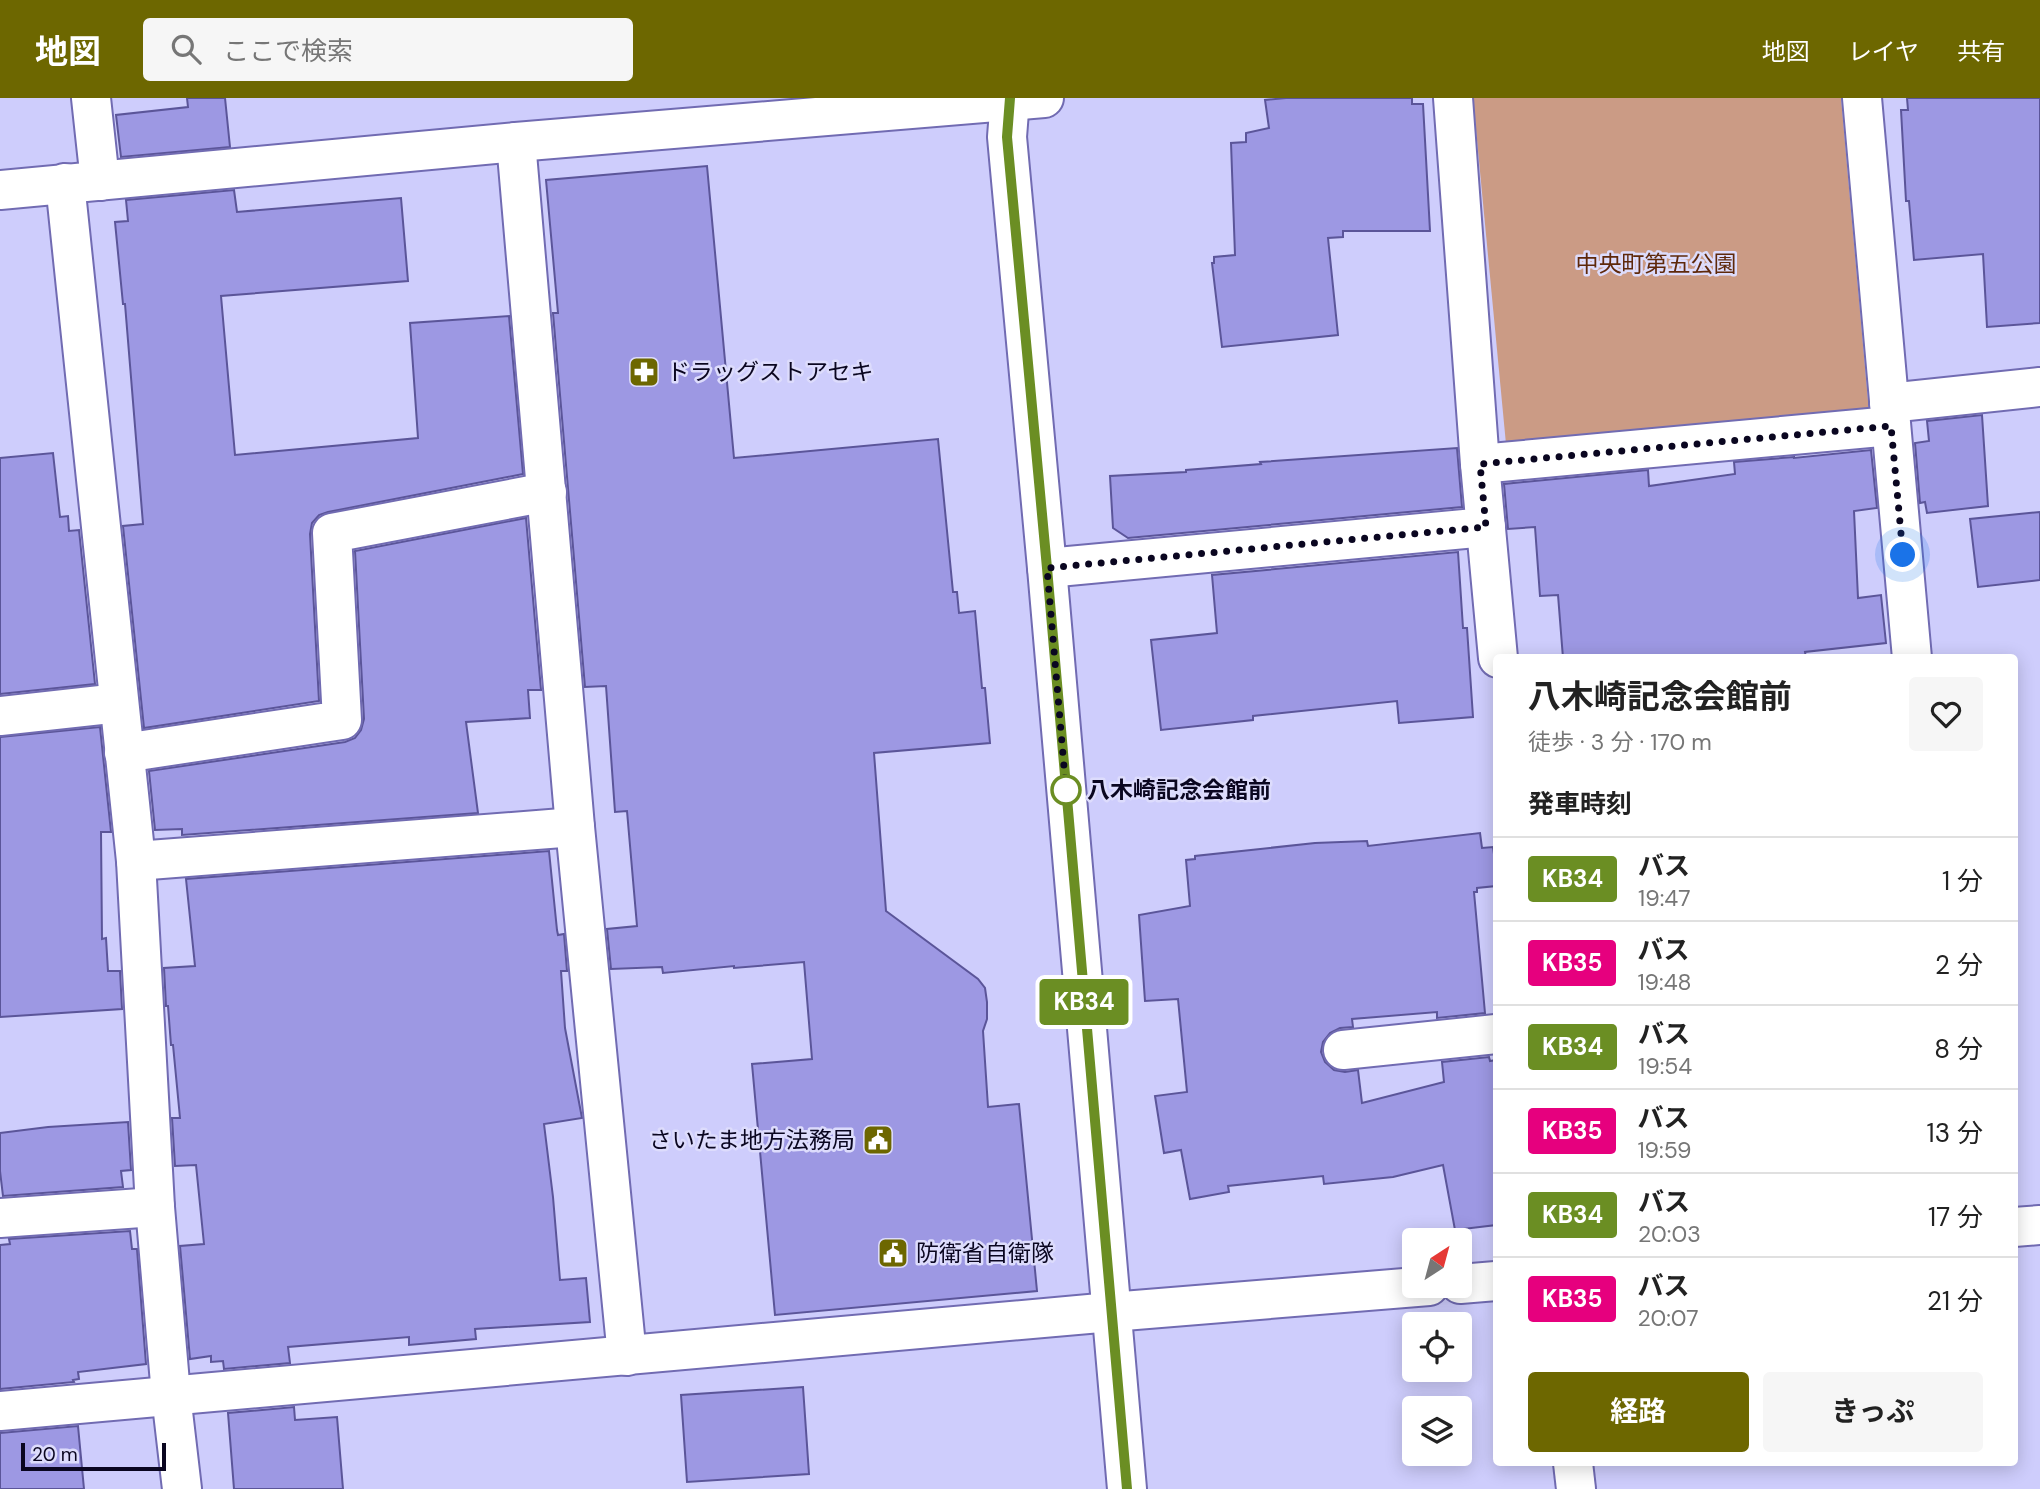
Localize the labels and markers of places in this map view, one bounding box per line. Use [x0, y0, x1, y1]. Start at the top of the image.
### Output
pharmacy icon: ドラッグストアセキ [627, 355, 661, 389]
place label: ドラッグストアセキ [667, 357, 874, 387]
marker: 八木崎記念会館前 [1051, 775, 1081, 805]
place label: 八木崎記念会館前 [1087, 775, 1271, 805]
public building icon: さいたま地方法務局 [861, 1123, 895, 1157]
place label: さいたま地方法務局 [649, 1125, 855, 1155]
public building icon: 防衛省自衛隊 [876, 1236, 910, 1270]
place label: 防衛省自衛隊 [916, 1238, 1054, 1268]

